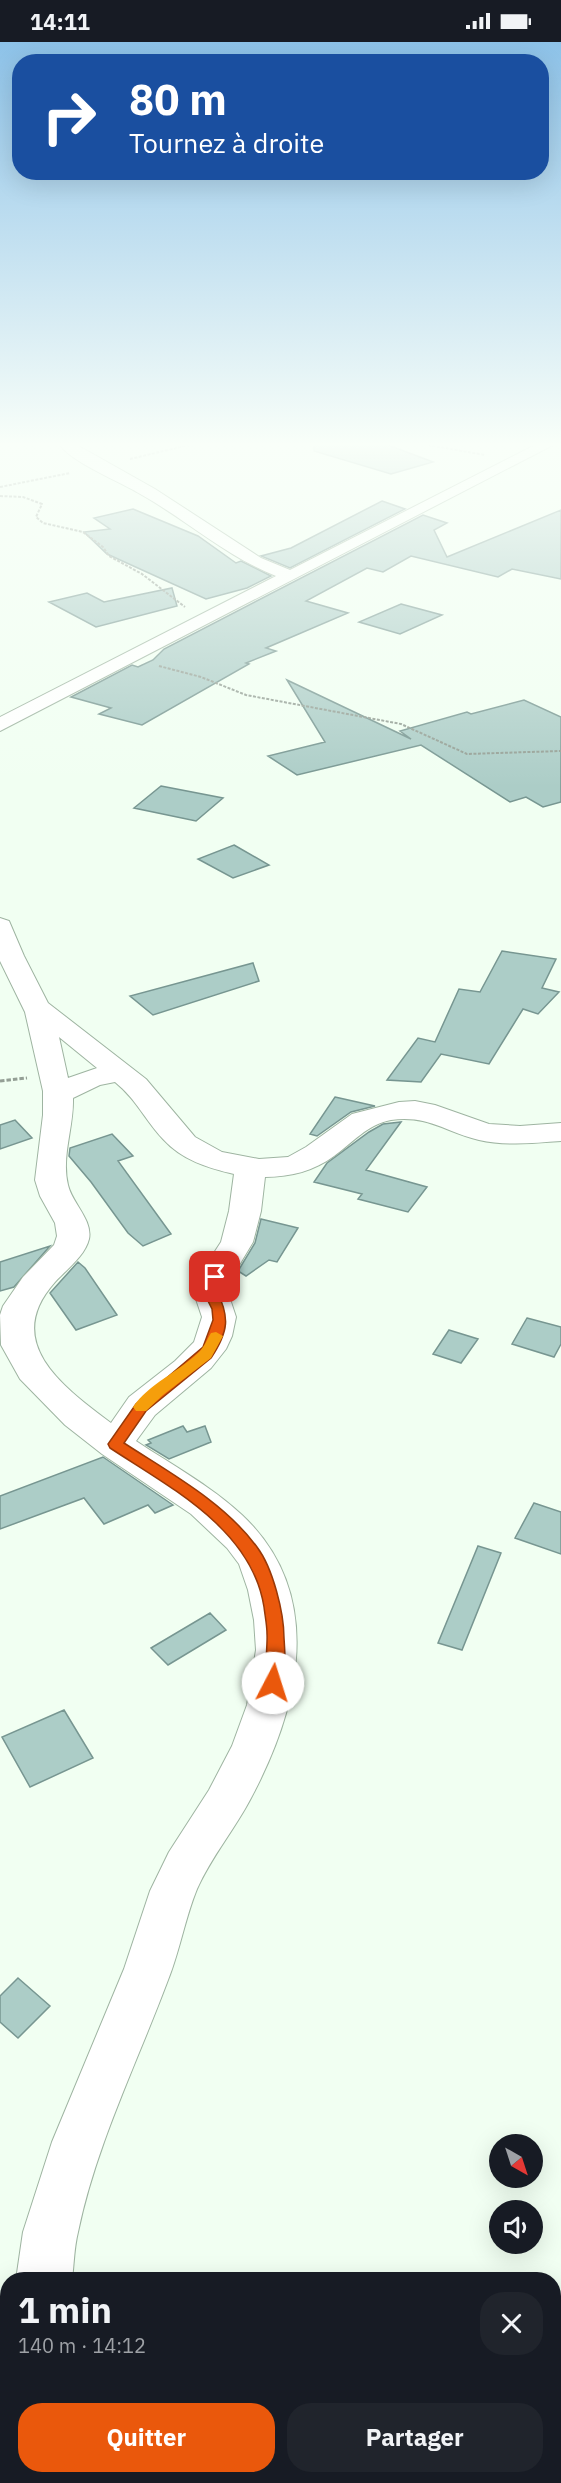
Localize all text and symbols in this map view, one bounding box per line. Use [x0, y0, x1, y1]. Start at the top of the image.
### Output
text: 14:11 [30, 7, 90, 36]
text: 80 m [129, 72, 227, 127]
icon: right [30, 78, 108, 156]
text: Tournez à droite [129, 125, 324, 160]
pin [189, 1251, 240, 1302]
icon: arrive [198, 1260, 231, 1293]
position arrow [241, 1651, 305, 1715]
north arrow [489, 2134, 543, 2188]
map controls [489, 2134, 543, 2254]
button: sound [489, 2200, 543, 2254]
text: 1 min [18, 2286, 112, 2333]
button: close [480, 2292, 543, 2355]
text: 140 m · 14:12 [18, 2332, 146, 2359]
button: Quitter [18, 2403, 275, 2472]
button: Partager [287, 2403, 543, 2472]

